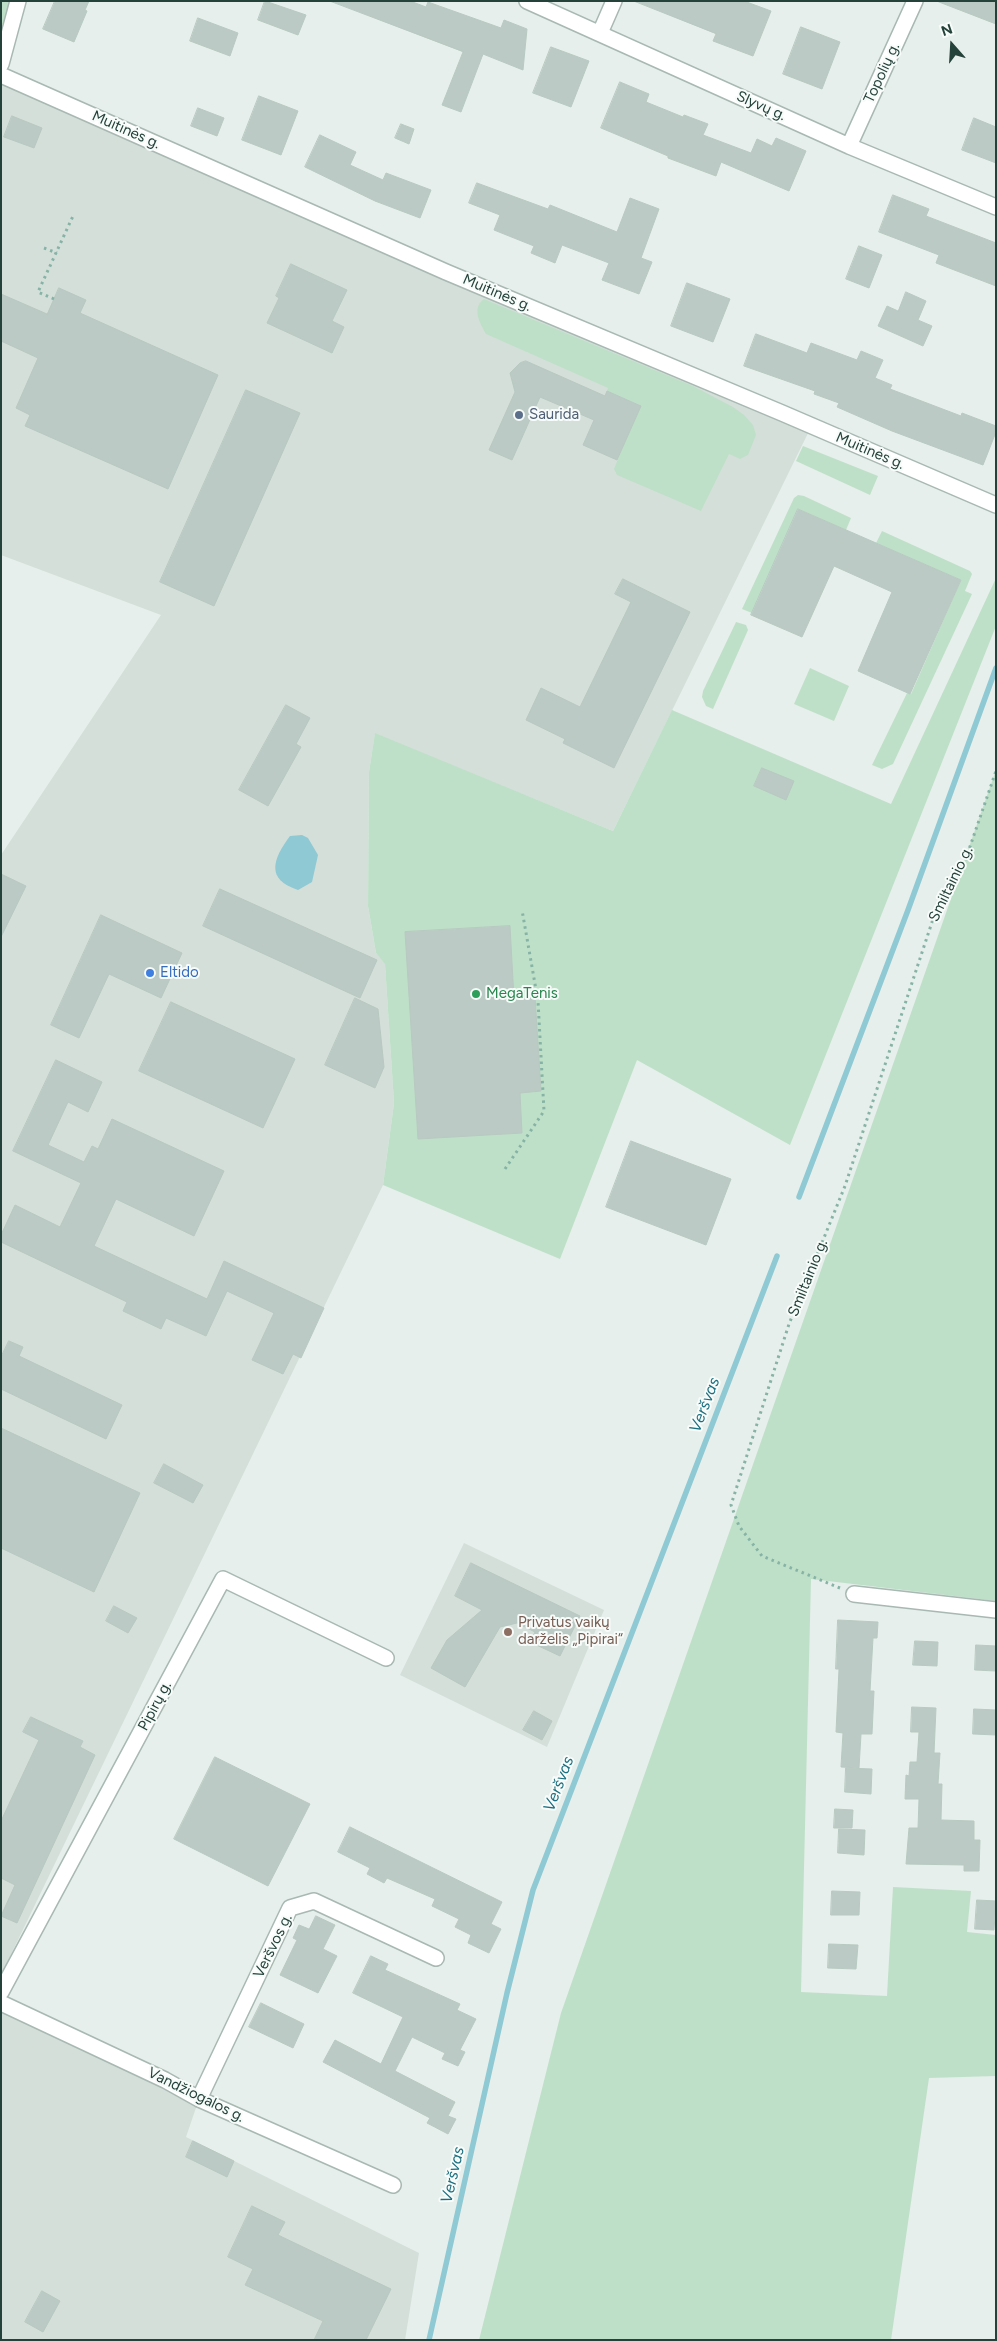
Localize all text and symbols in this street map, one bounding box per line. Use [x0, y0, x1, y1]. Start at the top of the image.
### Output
north arrow [927, 20, 977, 70]
text: N [939, 21, 955, 40]
street label: Topolių g. [860, 40, 904, 106]
street label: Slyvų g. [733, 87, 789, 125]
street label: Muitinės g. [89, 107, 163, 153]
street label: Muitinės g. [460, 270, 534, 316]
place label: Saurida [529, 406, 579, 424]
marker: Saurida [513, 409, 525, 421]
street label: Muitinės g. [833, 428, 907, 474]
street label: Smiltainio g. [925, 843, 977, 925]
place label: Eltido [160, 964, 199, 982]
marker: Eltido [144, 967, 156, 979]
place label: MegaTenis [486, 985, 558, 1003]
marker: MegaTenis [470, 988, 482, 1000]
street label: Smiltainio g. [784, 1237, 832, 1319]
water label: Veršvas [686, 1375, 724, 1435]
place label: Privatus vaikų darželis „Pipirai“ [518, 1614, 623, 1649]
marker: Privatus vaikų darželis „Pipirai“ [502, 1626, 514, 1638]
street label: Pipirų g. [134, 1678, 176, 1734]
water label: Veršvas [540, 1754, 578, 1814]
street label: Veršvos g. [250, 1911, 296, 1981]
street label: Vandžiogalos g. [145, 2064, 247, 2126]
water label: Veršvas [437, 2145, 469, 2205]

